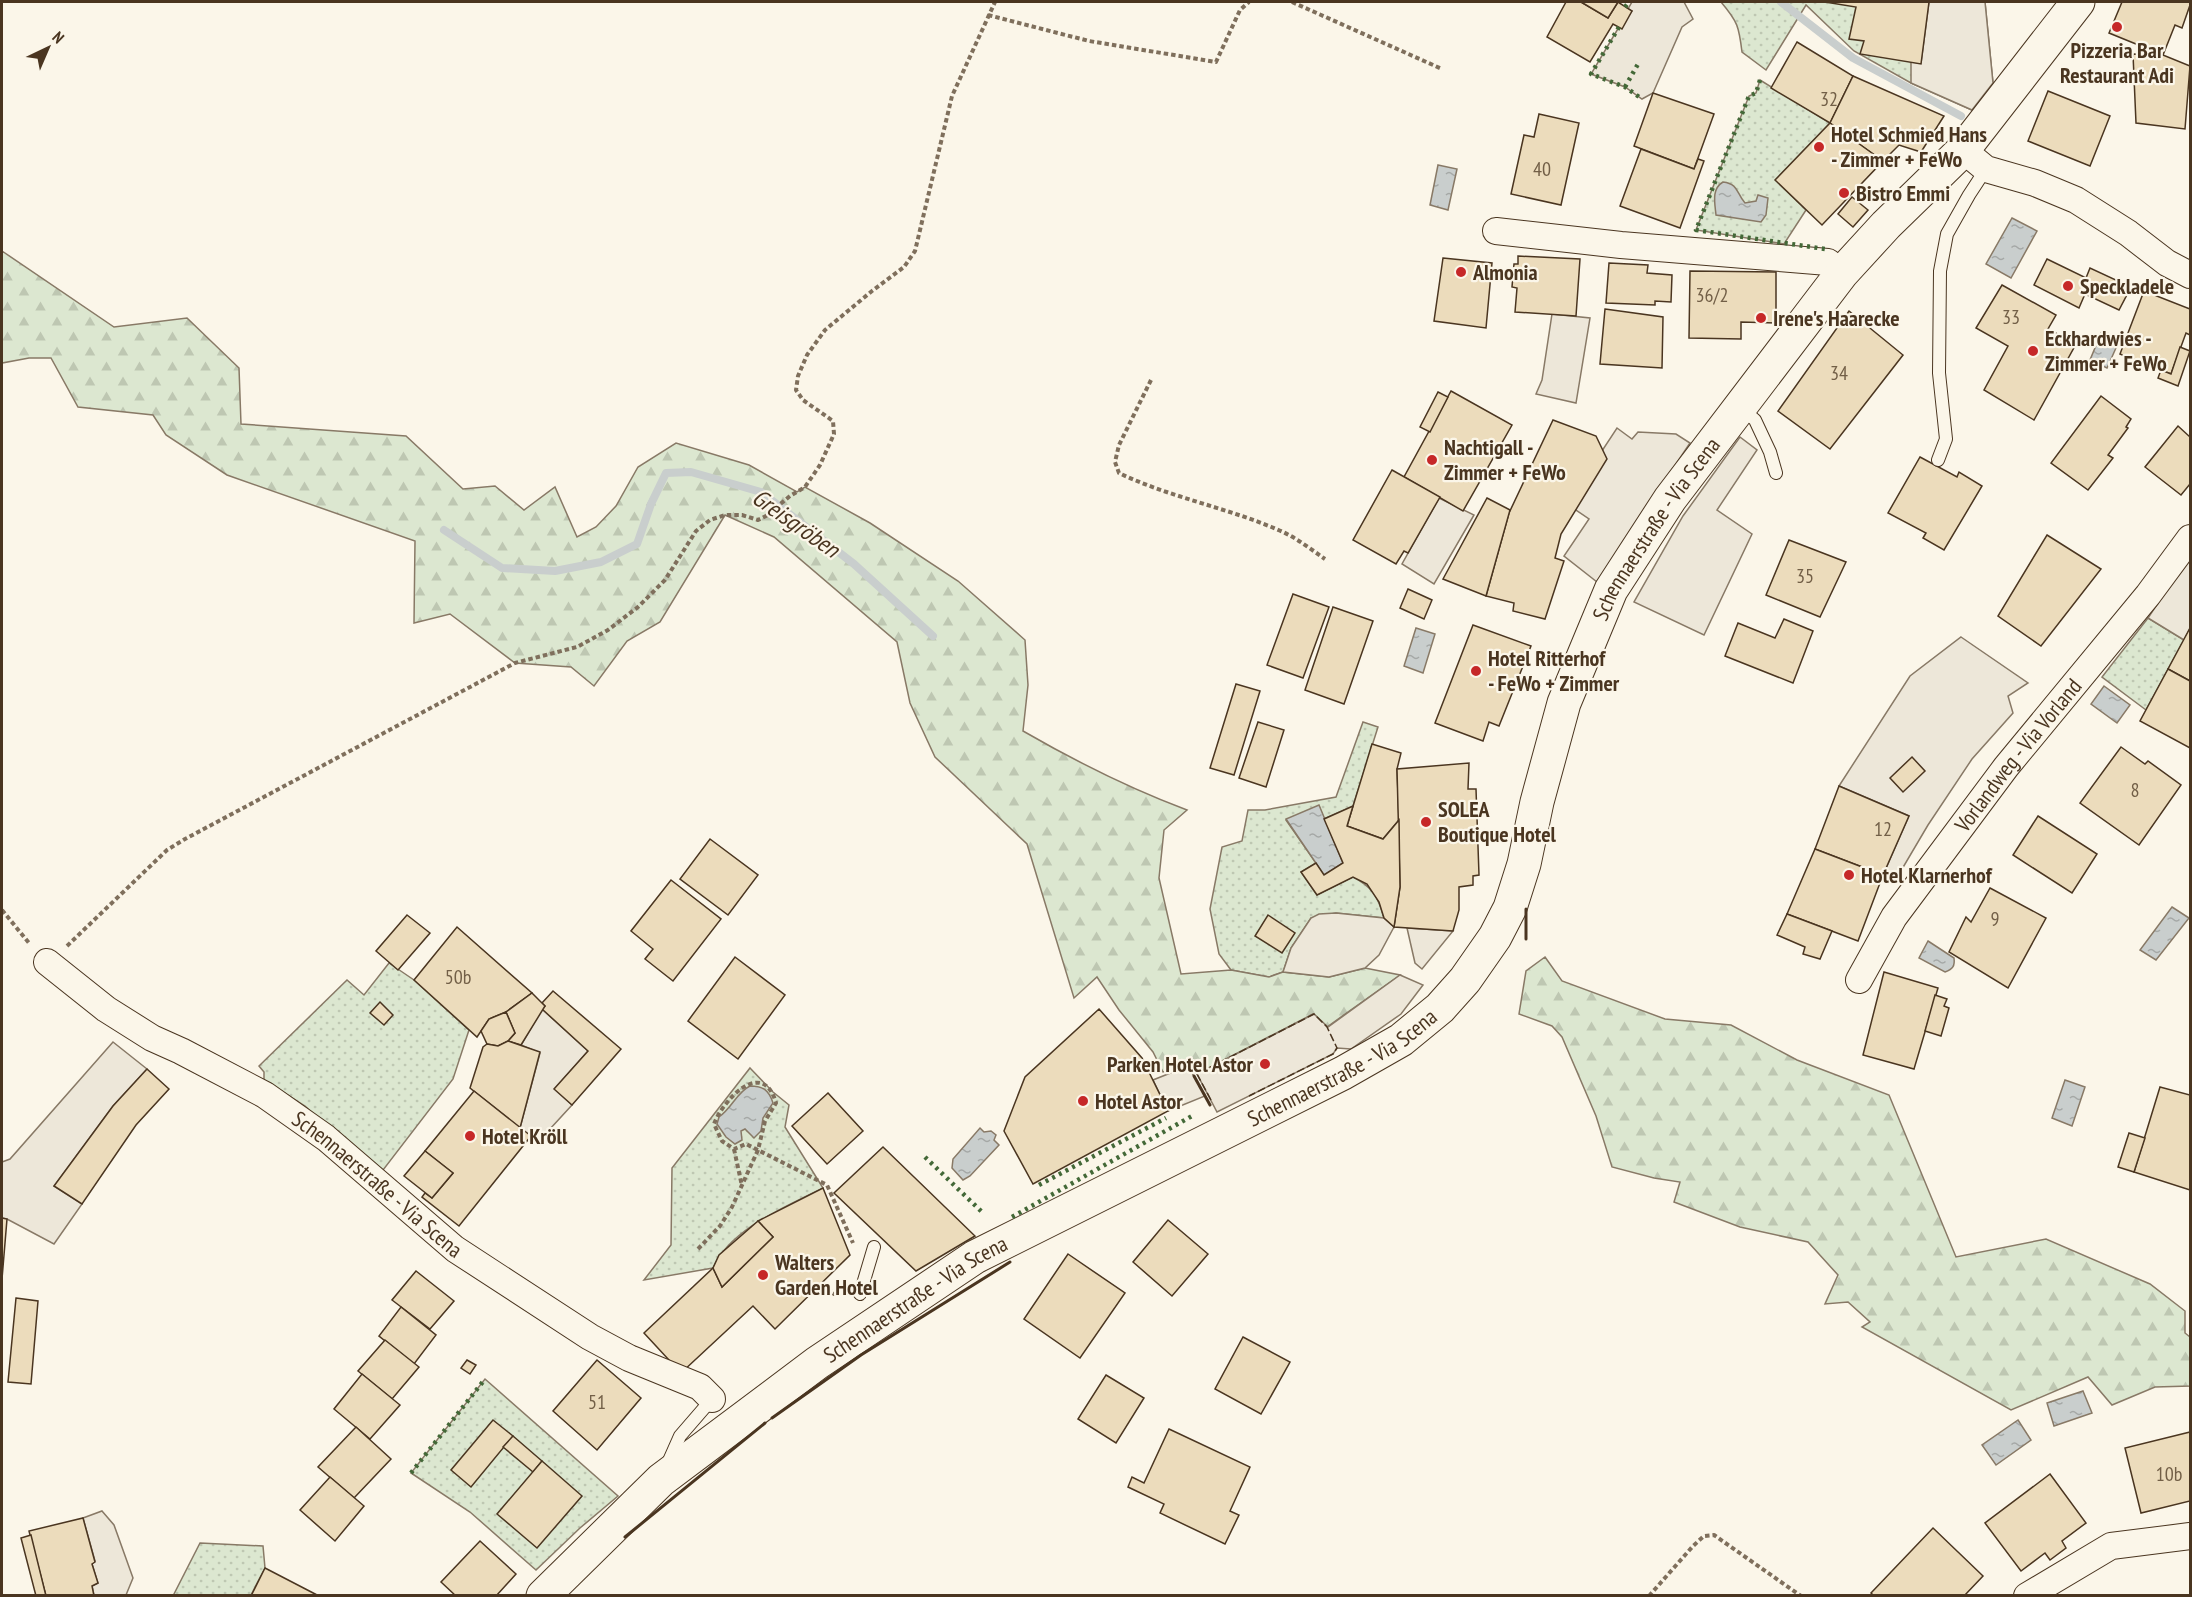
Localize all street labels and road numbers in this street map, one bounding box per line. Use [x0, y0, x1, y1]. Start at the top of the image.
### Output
street label: Schennaerstraße - Via Scena [1586, 432, 1726, 624]
street label: Vorlandweg - Via Vorland [1948, 673, 2087, 838]
street label: Schennaerstraße - Via Scena [1243, 1002, 1442, 1133]
street label: Schennaerstraße - Via Scena [287, 1105, 467, 1264]
street label: Schennaerstraße - Via Scena [818, 1229, 1012, 1369]

